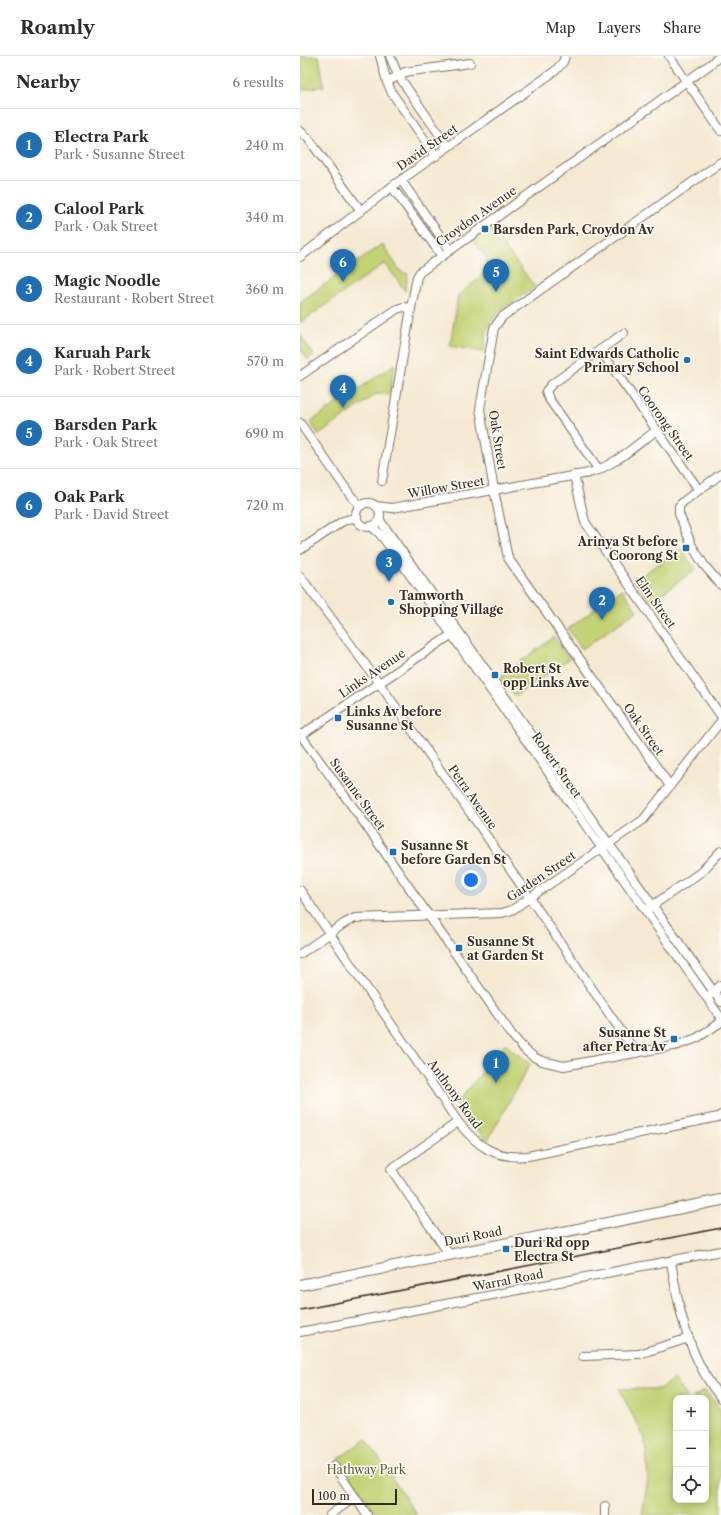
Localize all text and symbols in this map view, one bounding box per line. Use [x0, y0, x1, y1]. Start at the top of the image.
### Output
text: Roamly [20, 16, 95, 39]
text: Map [545, 19, 575, 37]
text: Layers [597, 19, 641, 37]
text: Share [663, 19, 701, 37]
text: Nearby [16, 72, 80, 92]
text: 6 results [233, 74, 284, 90]
street label: David Street [394, 120, 461, 173]
text: Electra Park [54, 127, 149, 146]
text: 1 [26, 137, 32, 153]
text: 240 m [245, 137, 284, 153]
text: Park · Susanne Street [54, 146, 185, 162]
street label: Croydon Avenue [433, 182, 519, 249]
text: Calool Park [54, 199, 144, 218]
text: 2 [25, 209, 33, 225]
text: 340 m [246, 209, 284, 225]
text: Park · Oak Street [54, 218, 158, 234]
place label: Barsden Park, Croydon Av [493, 222, 654, 237]
marker: Barsden Park, Croydon Av [480, 224, 490, 234]
pin: 6 [330, 249, 356, 282]
pin: 5 [483, 259, 509, 292]
text: Magic Noodle [54, 271, 161, 290]
text: 3 [25, 281, 33, 297]
text: 360 m [245, 281, 284, 297]
text: Restaurant · Robert Street [54, 290, 214, 306]
text: Karuah Park [54, 343, 151, 362]
place label: Saint Edwards Catholic Primary School [535, 346, 679, 375]
text: 4 [25, 353, 33, 369]
text: 570 m [247, 353, 284, 369]
marker: Saint Edwards Catholic Primary School [682, 355, 692, 365]
text: Park · Robert Street [54, 362, 175, 378]
pin: 4 [330, 375, 356, 408]
street label: Coorong Street [635, 383, 698, 464]
street label: Oak Street [486, 409, 510, 472]
text: Barsden Park [54, 415, 157, 434]
text: 5 [25, 425, 33, 441]
text: 690 m [245, 425, 284, 441]
text: Park · Oak Street [54, 434, 158, 450]
street label: Willow Street [405, 473, 486, 501]
text: Oak Park [54, 487, 125, 506]
text: 6 [25, 497, 33, 513]
text: 720 m [246, 497, 284, 513]
text: Park · David Street [54, 506, 169, 522]
place label: Arinya St before Coorong St [577, 534, 678, 563]
marker: Arinya St before Coorong St [681, 543, 691, 553]
pin: 3 [376, 549, 402, 582]
street label: Elm Street [633, 573, 680, 632]
pin: 2 [589, 587, 615, 620]
place label: Tamworth Shopping Village [399, 588, 504, 617]
marker: Tamworth Shopping Village [386, 597, 396, 607]
street label: Links Avenue [336, 645, 408, 701]
place label: Robert St opp Links Ave [503, 661, 589, 690]
marker: Robert St opp Links Ave [490, 670, 500, 680]
street label: Oak Street [621, 700, 668, 759]
place label: Links Av before Susanne St [346, 704, 442, 733]
marker: Links Av before Susanne St [333, 713, 343, 723]
street label: Robert Street [529, 729, 586, 801]
street label: Susanne Street [327, 755, 390, 833]
street label: Petra Avenue [445, 762, 501, 832]
place label: Susanne St before Garden St [400, 838, 506, 867]
marker: Susanne St before Garden St [388, 847, 398, 857]
street label: Garden Street [504, 847, 579, 904]
your location [461, 870, 481, 890]
place label: Susanne St at Garden St [467, 934, 544, 963]
marker: Susanne St at Garden St [454, 943, 464, 953]
place label: Susanne St after Petra Av [583, 1025, 667, 1054]
marker: Susanne St after Petra Av [669, 1034, 679, 1044]
pin: 1 [483, 1050, 509, 1083]
street label: Anthony Road [424, 1056, 486, 1132]
street label: Duri Road [443, 1223, 504, 1249]
place label: Duri Rd opp Electra St [514, 1235, 589, 1264]
marker: Duri Rd opp Electra St [501, 1244, 511, 1254]
street label: Warral Road [471, 1266, 545, 1294]
map controls [673, 1395, 709, 1503]
button: + [673, 1395, 709, 1431]
button: − [673, 1431, 709, 1467]
park label: Hathway Park [326, 1462, 407, 1477]
button: locate [673, 1467, 709, 1503]
scale bar [312, 1487, 397, 1506]
text: 100 m [318, 1489, 350, 1503]

